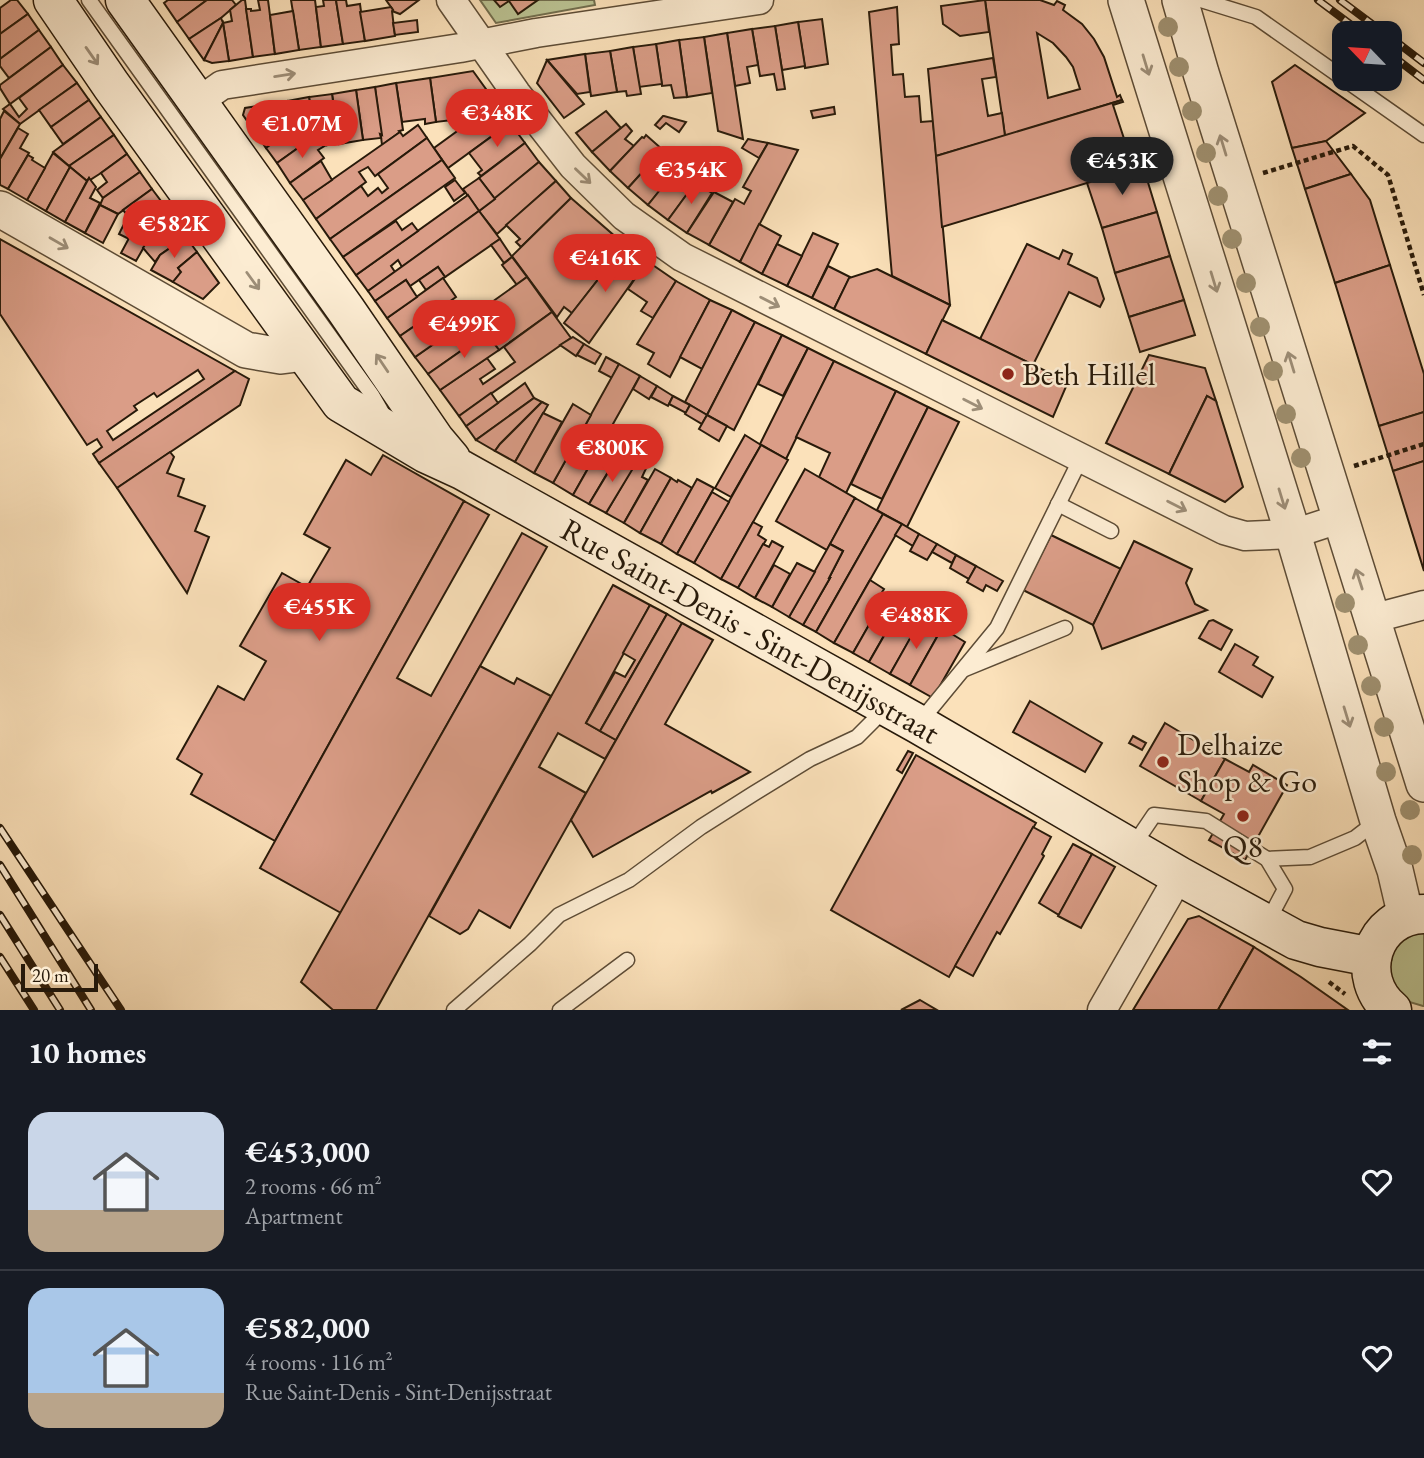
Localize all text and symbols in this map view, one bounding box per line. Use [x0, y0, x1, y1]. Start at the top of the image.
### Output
north arrow [1332, 21, 1402, 91]
map controls [1332, 21, 1402, 91]
one-way arrow [85, 46, 99, 65]
one-way arrow [1140, 54, 1153, 76]
one-way arrow [273, 68, 296, 81]
pin: €348K [448, 90, 546, 149]
text: €348K [461, 97, 533, 127]
pin: €1.07M [245, 100, 359, 160]
text: €1.07M [262, 108, 342, 138]
one-way arrow [1215, 134, 1228, 156]
pin: €453K [1073, 138, 1171, 197]
text: €453K [1086, 145, 1158, 175]
pin: €354K [642, 146, 740, 206]
text: €354K [655, 154, 727, 184]
one-way arrow [574, 168, 591, 185]
pin: €582K [125, 201, 223, 260]
text: €582K [138, 208, 210, 238]
pin: €416K [556, 234, 654, 294]
one-way arrow [49, 236, 69, 250]
text: €416K [569, 242, 641, 272]
one-way arrow [246, 271, 260, 290]
one-way arrow [1208, 271, 1221, 293]
one-way arrow [759, 296, 780, 310]
pin: €499K [415, 300, 513, 360]
text: €499K [428, 308, 500, 338]
one-way arrow [1283, 351, 1296, 373]
place label: Beth Hillel [1022, 353, 1156, 395]
one-way arrow [375, 354, 389, 374]
marker: Beth Hillel [1000, 366, 1016, 382]
one-way arrow [963, 398, 983, 412]
pin: €800K [563, 424, 661, 484]
text: €800K [576, 432, 648, 462]
one-way arrow [1276, 488, 1289, 510]
one-way arrow [1166, 500, 1187, 514]
street label: Rue Saint-Denis - Sint-Denijsstraat [554, 508, 947, 753]
one-way arrow [1351, 568, 1364, 590]
pin: €455K [270, 584, 368, 643]
text: €455K [283, 591, 355, 621]
pin: €488K [867, 592, 965, 651]
text: €488K [880, 599, 952, 629]
one-way arrow [1342, 706, 1355, 728]
place label: Delhaize Shop & Go [1177, 723, 1317, 802]
marker: Delhaize Shop & Go [1155, 754, 1171, 770]
marker: Q8 [1235, 808, 1251, 824]
place label: Q8 [1223, 825, 1263, 867]
scale bar [21, 961, 98, 993]
text: 20 m [32, 963, 69, 988]
text: 10 homes [28, 1033, 146, 1072]
icon: filters [1358, 1033, 1396, 1071]
text: €453,000 [245, 1132, 370, 1171]
icon: home [84, 1140, 168, 1224]
icon: heart [1358, 1163, 1396, 1201]
text: 2 rooms · 66 m² [245, 1171, 382, 1201]
text: Apartment [245, 1201, 343, 1231]
text: €582,000 [245, 1308, 370, 1347]
icon: home [84, 1316, 168, 1400]
icon: heart [1358, 1339, 1396, 1377]
text: 4 rooms · 116 m² [245, 1347, 393, 1377]
text: Rue Saint-Denis - Sint-Denijsstraat [245, 1377, 552, 1407]

